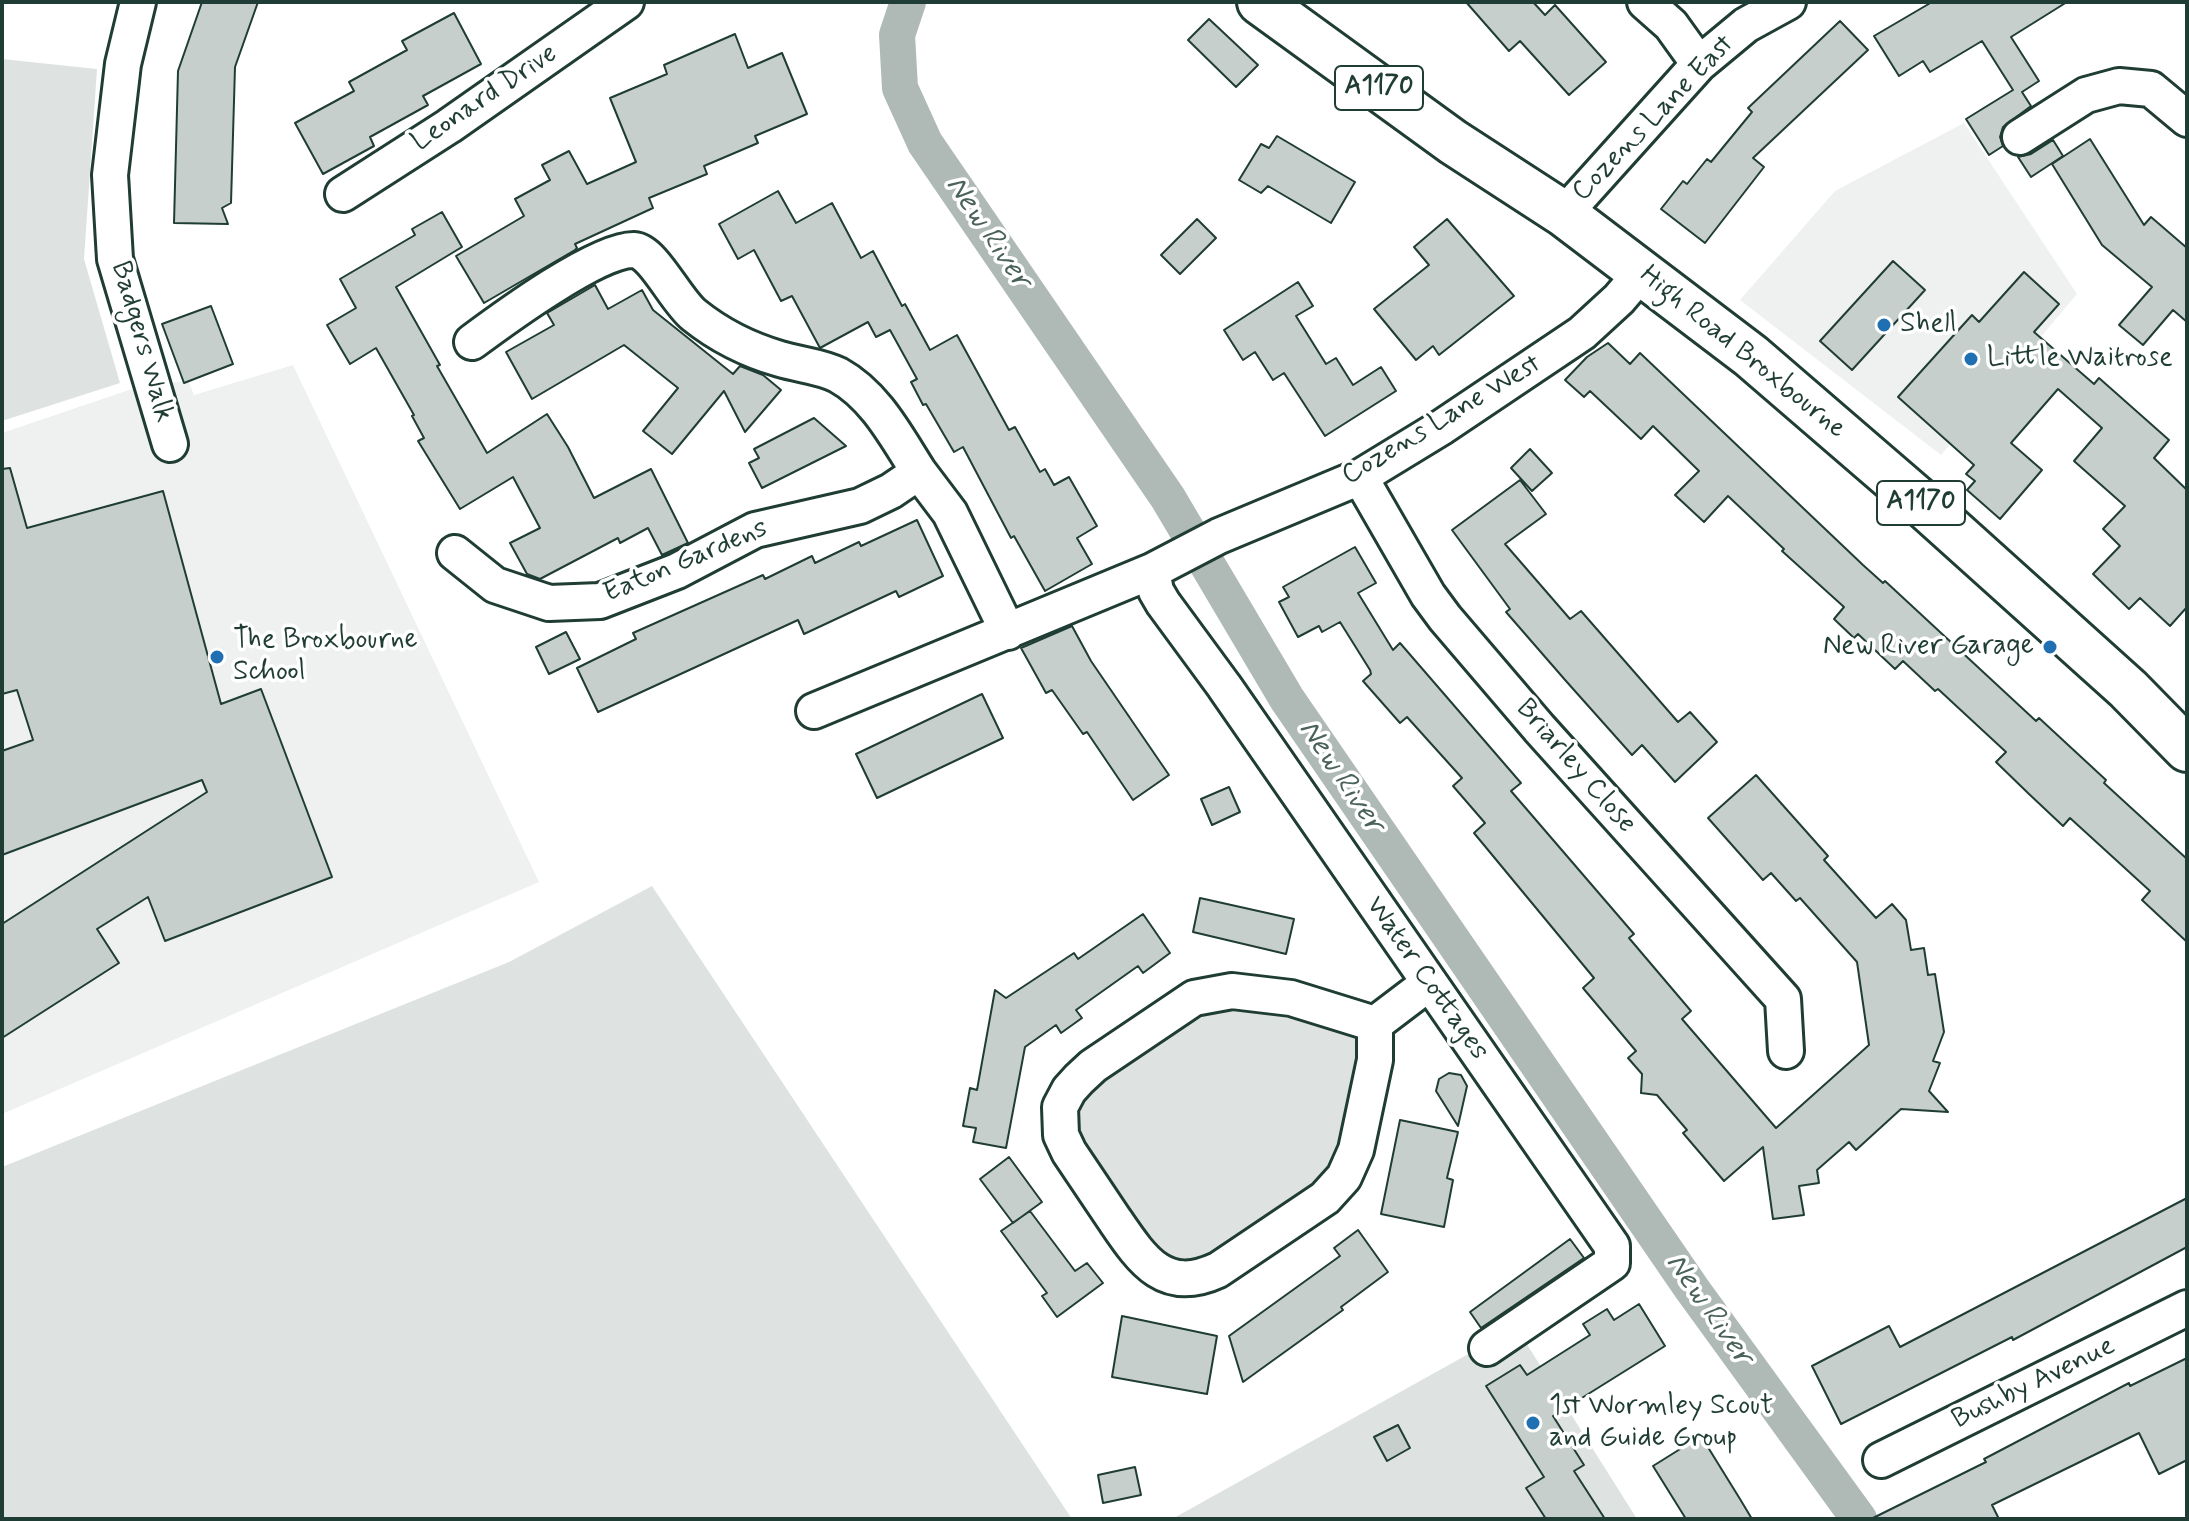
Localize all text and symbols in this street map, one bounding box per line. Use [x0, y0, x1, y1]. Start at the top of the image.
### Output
street label: Cozens Lane East [1566, 29, 1742, 209]
street label: Leonard Drive [406, 38, 564, 160]
road number: A1170 [1335, 66, 1423, 110]
water label: New River [936, 170, 1038, 296]
street label: Badgers Walk [102, 258, 180, 426]
street label: High Road Broxbourne [1632, 259, 1852, 447]
place label: Shell [1900, 308, 1956, 342]
marker: Shell [1875, 316, 1893, 334]
place label: Little Waitrose [1987, 342, 2173, 376]
street label: Cozens Lane West [1336, 348, 1548, 494]
marker: Little Waitrose [1962, 350, 1980, 368]
road number: A1170 [1877, 481, 1965, 525]
street label: Eaton Gardens [599, 512, 773, 612]
place label: The Broxbourne School [233, 624, 418, 690]
place label: New River Garage [1823, 630, 2034, 664]
marker: New River Garage [2041, 638, 2059, 656]
marker: The Broxbourne School [208, 648, 226, 666]
street label: Briarley Close [1508, 693, 1642, 841]
water label: New River [1289, 714, 1391, 840]
street label: Water Cottages [1357, 891, 1495, 1067]
water label: New River [1657, 1247, 1759, 1373]
street label: Bushby Avenue [1947, 1330, 2121, 1438]
place label: 1st Wormley Scout and Guide Group [1549, 1390, 1773, 1456]
marker: 1st Wormley Scout and Guide Group [1524, 1414, 1542, 1432]

